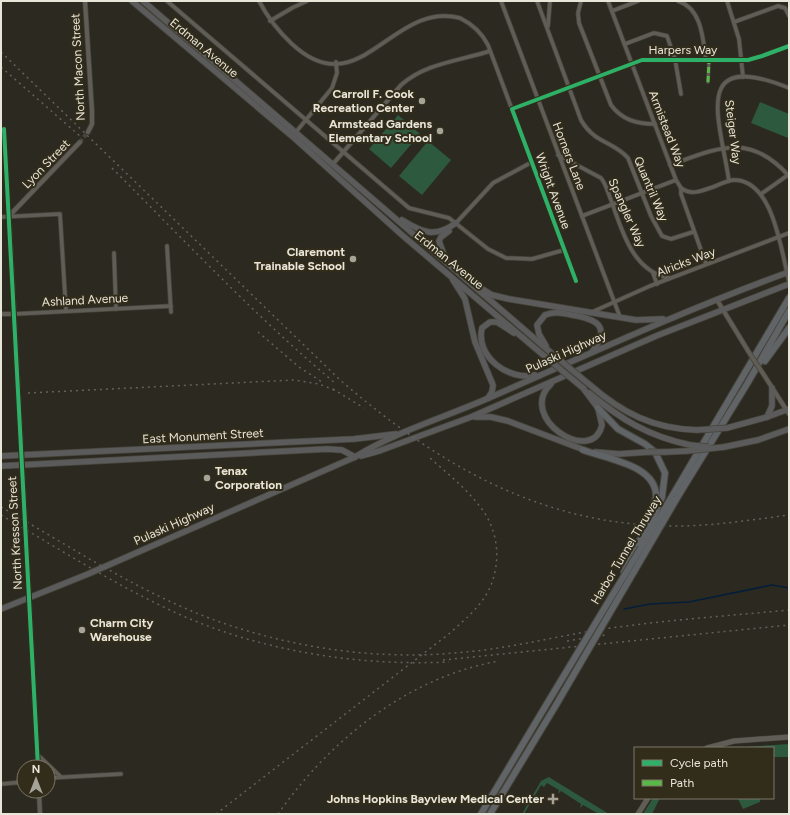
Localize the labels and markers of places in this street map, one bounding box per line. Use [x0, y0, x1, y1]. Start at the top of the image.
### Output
place label: Carroll F. Cook Recreation Center [313, 87, 415, 115]
marker: Carroll F. Cook Recreation Center [417, 96, 427, 106]
place label: Armstead Gardens Elementary School [328, 117, 432, 145]
marker: Armstead Gardens Elementary School [435, 126, 445, 136]
place label: Claremont Trainable School [254, 245, 345, 273]
marker: Claremont Trainable School [348, 254, 358, 264]
place label: Tenax Corporation [215, 464, 282, 492]
marker: Tenax Corporation [202, 473, 212, 483]
place label: Charm City Warehouse [90, 616, 153, 644]
marker: Charm City Warehouse [77, 625, 87, 635]
place label: Johns Hopkins Bayview Medical Center [327, 792, 544, 806]
marker: Johns Hopkins Bayview Medical Center [547, 793, 559, 805]

